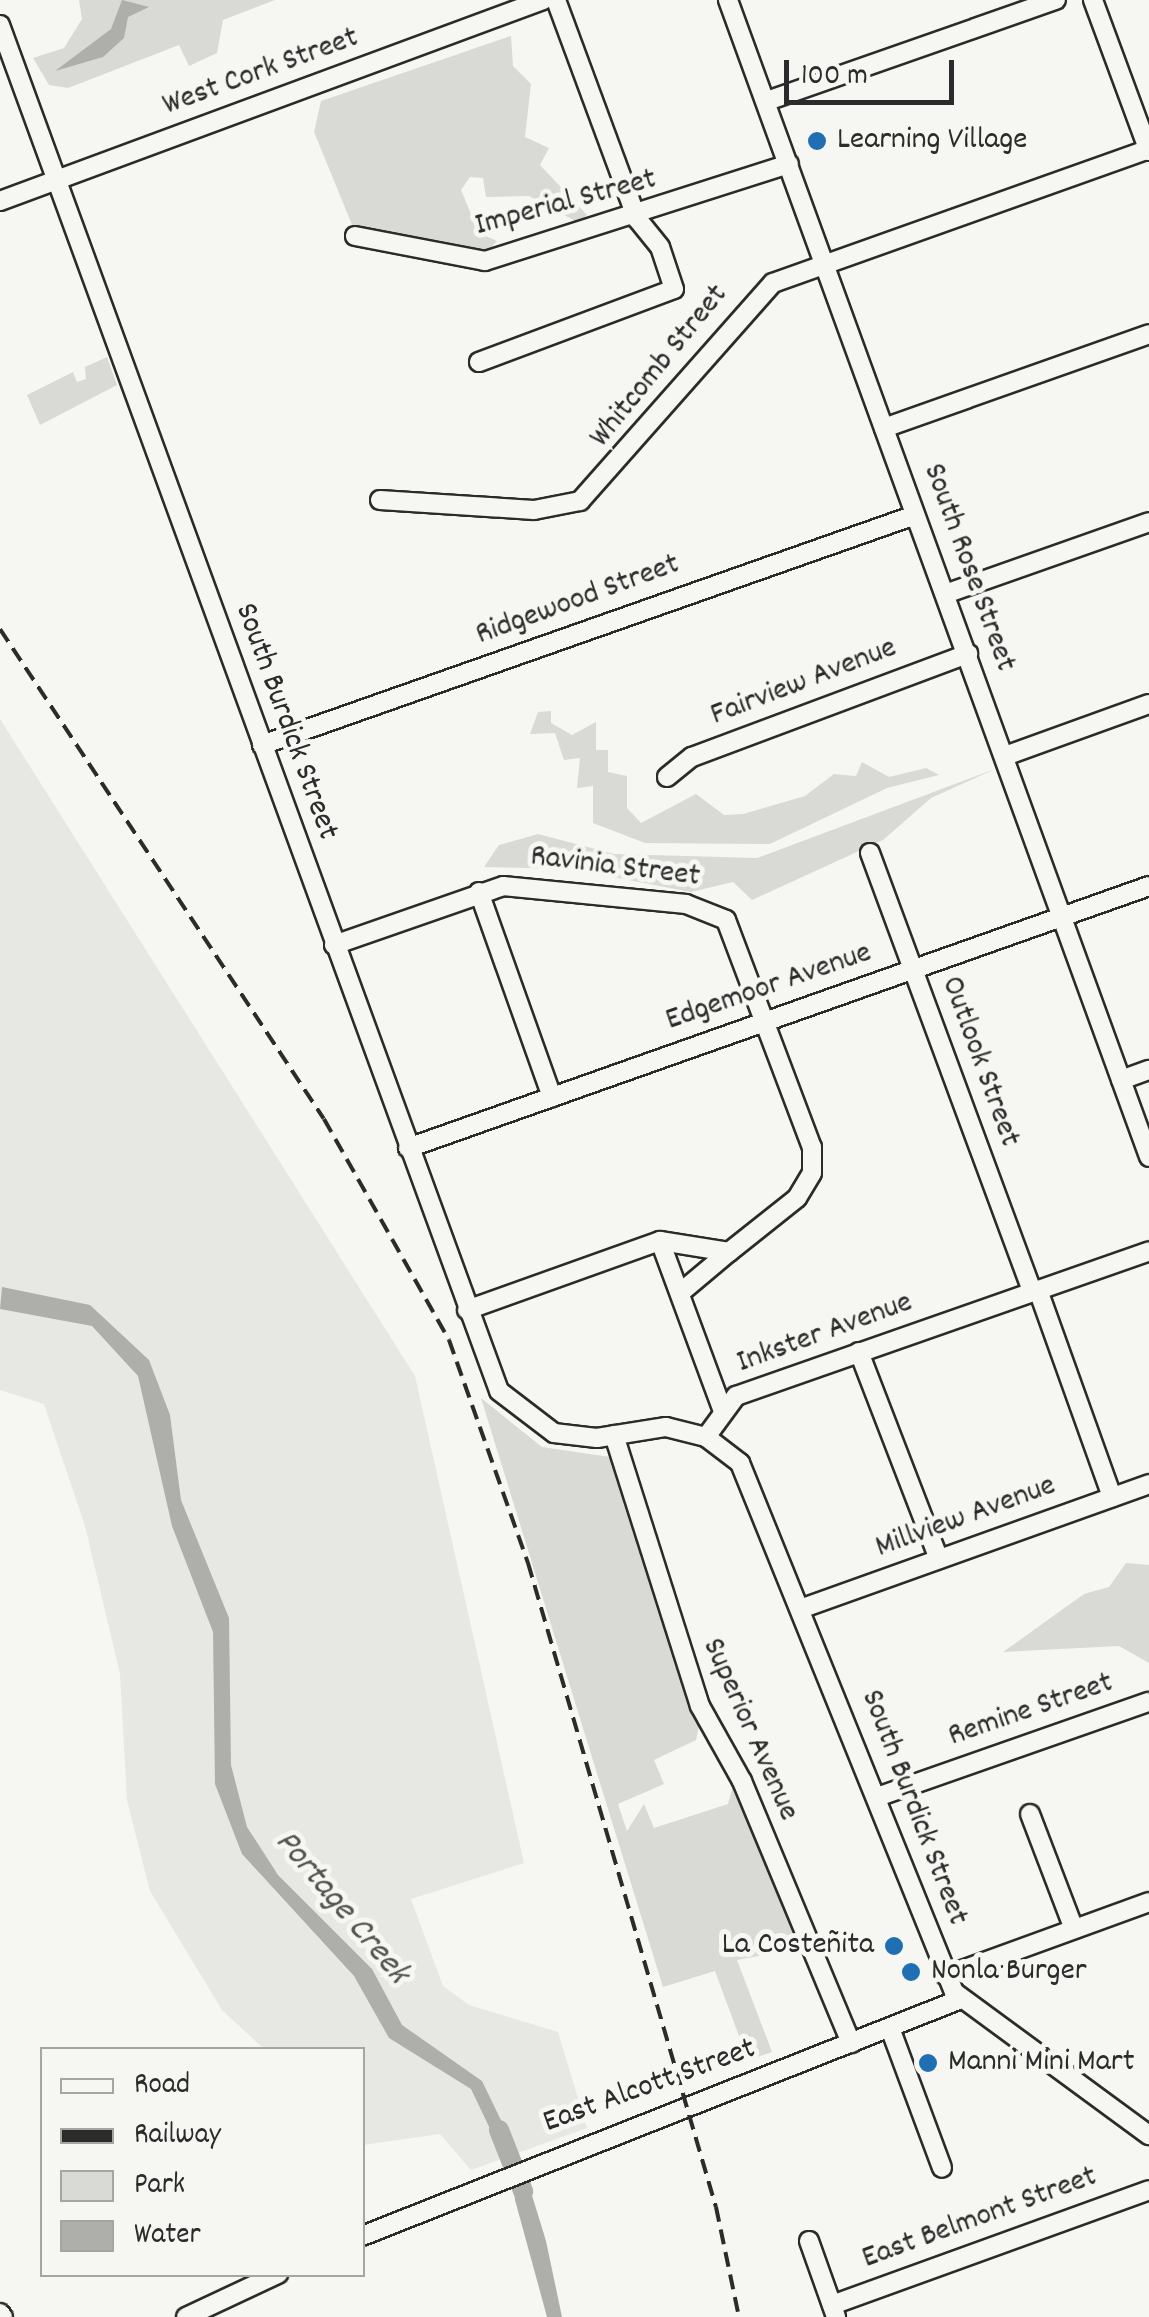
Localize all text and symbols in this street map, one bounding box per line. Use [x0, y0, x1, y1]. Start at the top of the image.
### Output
street label: West Cork Street [158, 20, 364, 126]
scale bar [789, 40, 959, 102]
text: 100 m [801, 56, 868, 99]
place label: Learning Village [837, 122, 1027, 160]
marker: Learning Village [806, 130, 828, 152]
street label: Imperial Street [471, 161, 661, 247]
street label: Whitcomb Street [583, 278, 737, 456]
street label: South Rose Street [913, 459, 1023, 677]
street label: Ridgewood Street [471, 546, 685, 656]
street label: South Burdick Street [224, 599, 346, 845]
street label: Fairview Avenue [706, 630, 902, 736]
street label: Ravinia Street [528, 839, 702, 897]
street label: Edgemoor Avenue [661, 935, 877, 1041]
street label: Outlook Street [930, 972, 1028, 1152]
street label: Inkster Avenue [732, 1285, 918, 1383]
street label: Millview Avenue [871, 1468, 1061, 1568]
street label: Superior Avenue [692, 1633, 806, 1827]
street label: Remine Street [944, 1665, 1118, 1757]
street label: South Burdick Street [851, 1685, 975, 1931]
water label: Portage Creek [265, 1823, 417, 1993]
place label: La Costeñita [722, 1927, 874, 1965]
marker: La Costeñita [883, 1935, 905, 1957]
place label: Nonla Burger [931, 1953, 1087, 1991]
marker: Nonla Burger [900, 1961, 922, 1983]
street label: East Alcott Street [539, 2031, 761, 2143]
place label: Manni Mini Mart [948, 2044, 1135, 2082]
legend [40, 2047, 365, 2277]
marker: Manni Mini Mart [917, 2052, 939, 2074]
text: Road [134, 2065, 190, 2108]
text: Railway [134, 2115, 221, 2158]
street label: East Belmont Street [857, 2159, 1103, 2279]
text: Park [134, 2165, 185, 2208]
text: Water [134, 2215, 201, 2258]

